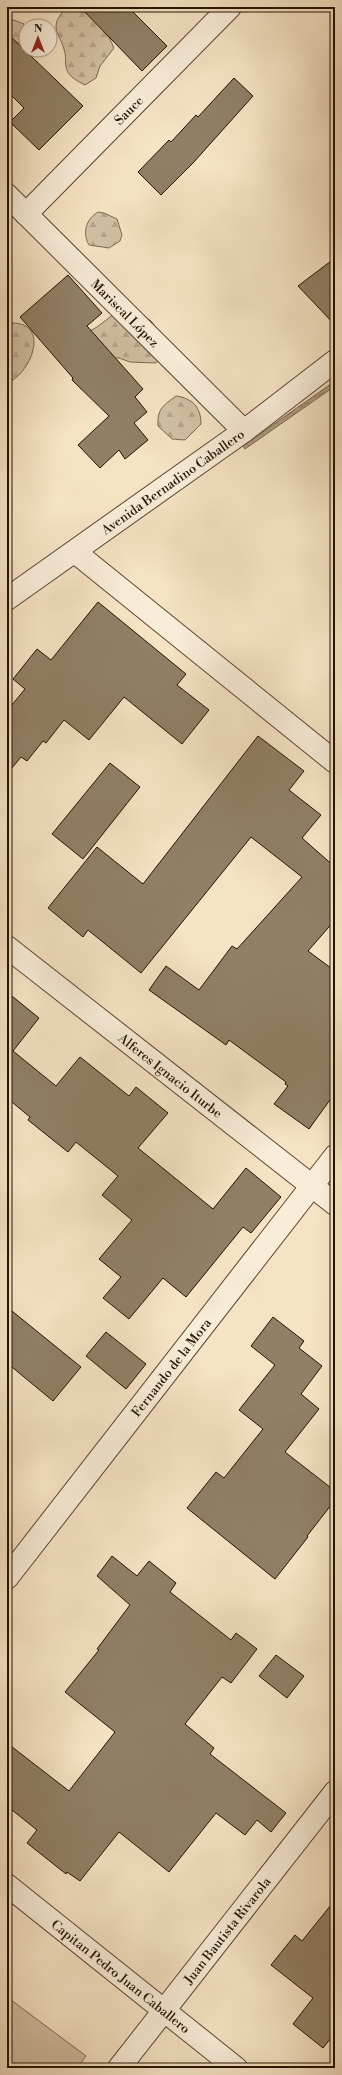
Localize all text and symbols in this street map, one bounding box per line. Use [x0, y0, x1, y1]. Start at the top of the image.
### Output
north arrow [18, 18, 58, 58]
text: N [34, 22, 43, 36]
street label: Sauce [111, 92, 147, 129]
street label: Mariscal López [87, 276, 162, 351]
street label: Avenida Bernadino Caballero [98, 426, 248, 539]
street label: Alferes Ignacio Iturbe [114, 1030, 226, 1122]
street label: Fernando de la Mora [128, 1315, 215, 1420]
street label: Juan Bautista Rivarola [180, 1874, 275, 1988]
street label: Capitan Pedro Juan Caballero [48, 1917, 193, 2037]

